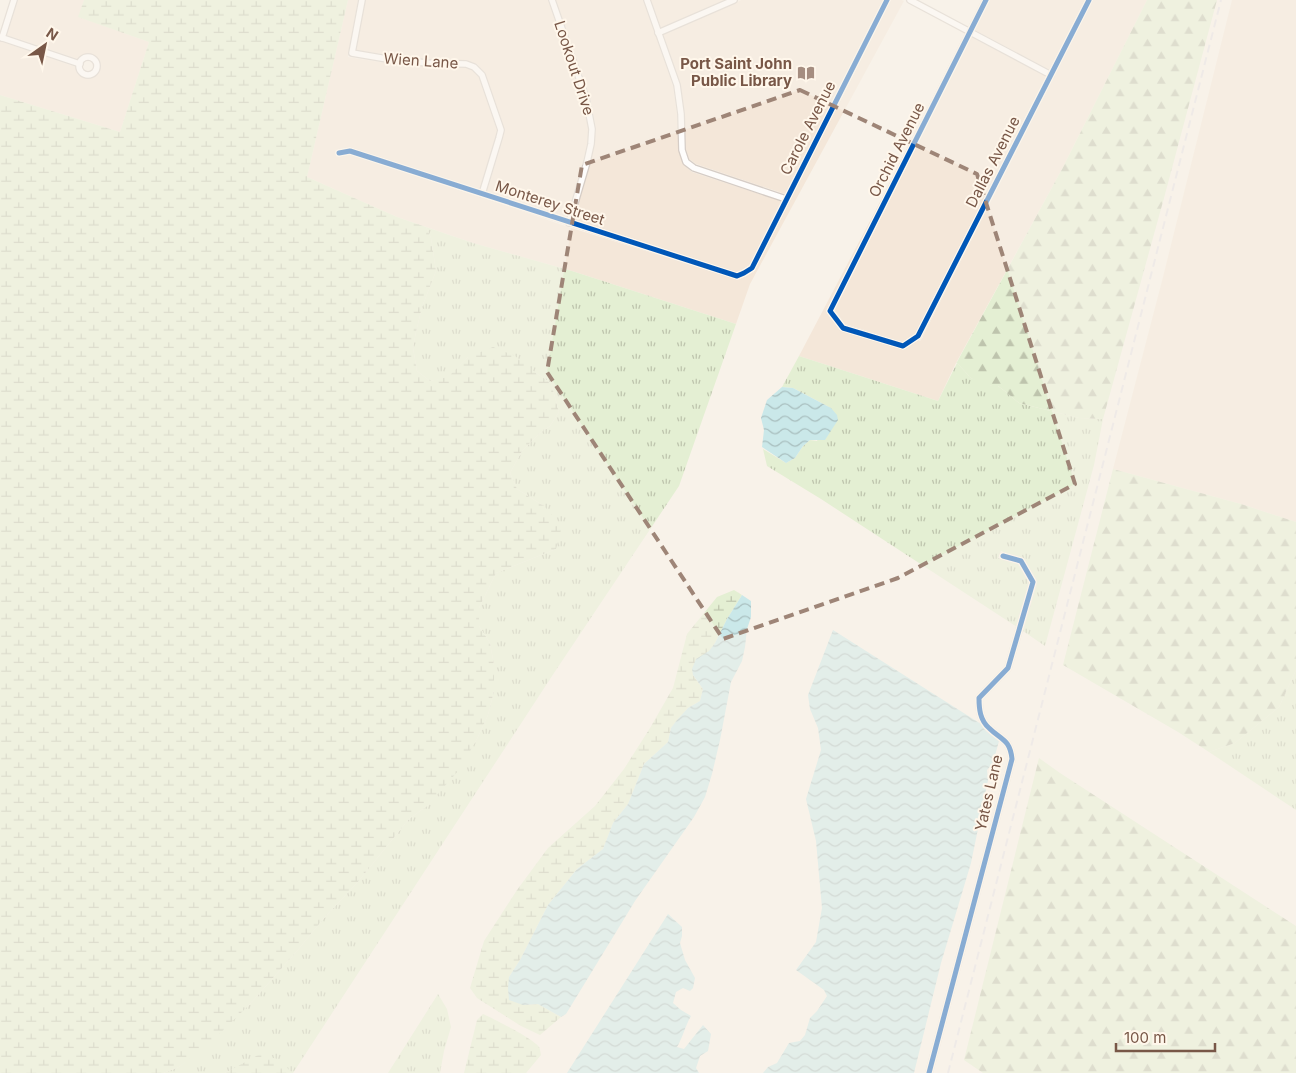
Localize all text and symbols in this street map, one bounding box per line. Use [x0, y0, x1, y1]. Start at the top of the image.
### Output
street label: Lookout Drive [550, 18, 599, 118]
north arrow [20, 20, 70, 70]
text: N [43, 24, 61, 44]
street label: Wien Lane [383, 48, 459, 73]
place label: Port Saint John Public Library [680, 54, 792, 90]
library icon: Port Saint John Public Library [796, 63, 816, 83]
street label: Carole Avenue [776, 78, 839, 178]
street label: Orchid Avenue [864, 99, 929, 200]
street label: Dallas Avenue [961, 113, 1024, 211]
street label: Monterey Street [493, 176, 607, 229]
street label: Yates Lane [971, 753, 1007, 833]
scale bar [1116, 1020, 1215, 1052]
text: 100 m [1124, 1028, 1166, 1047]

